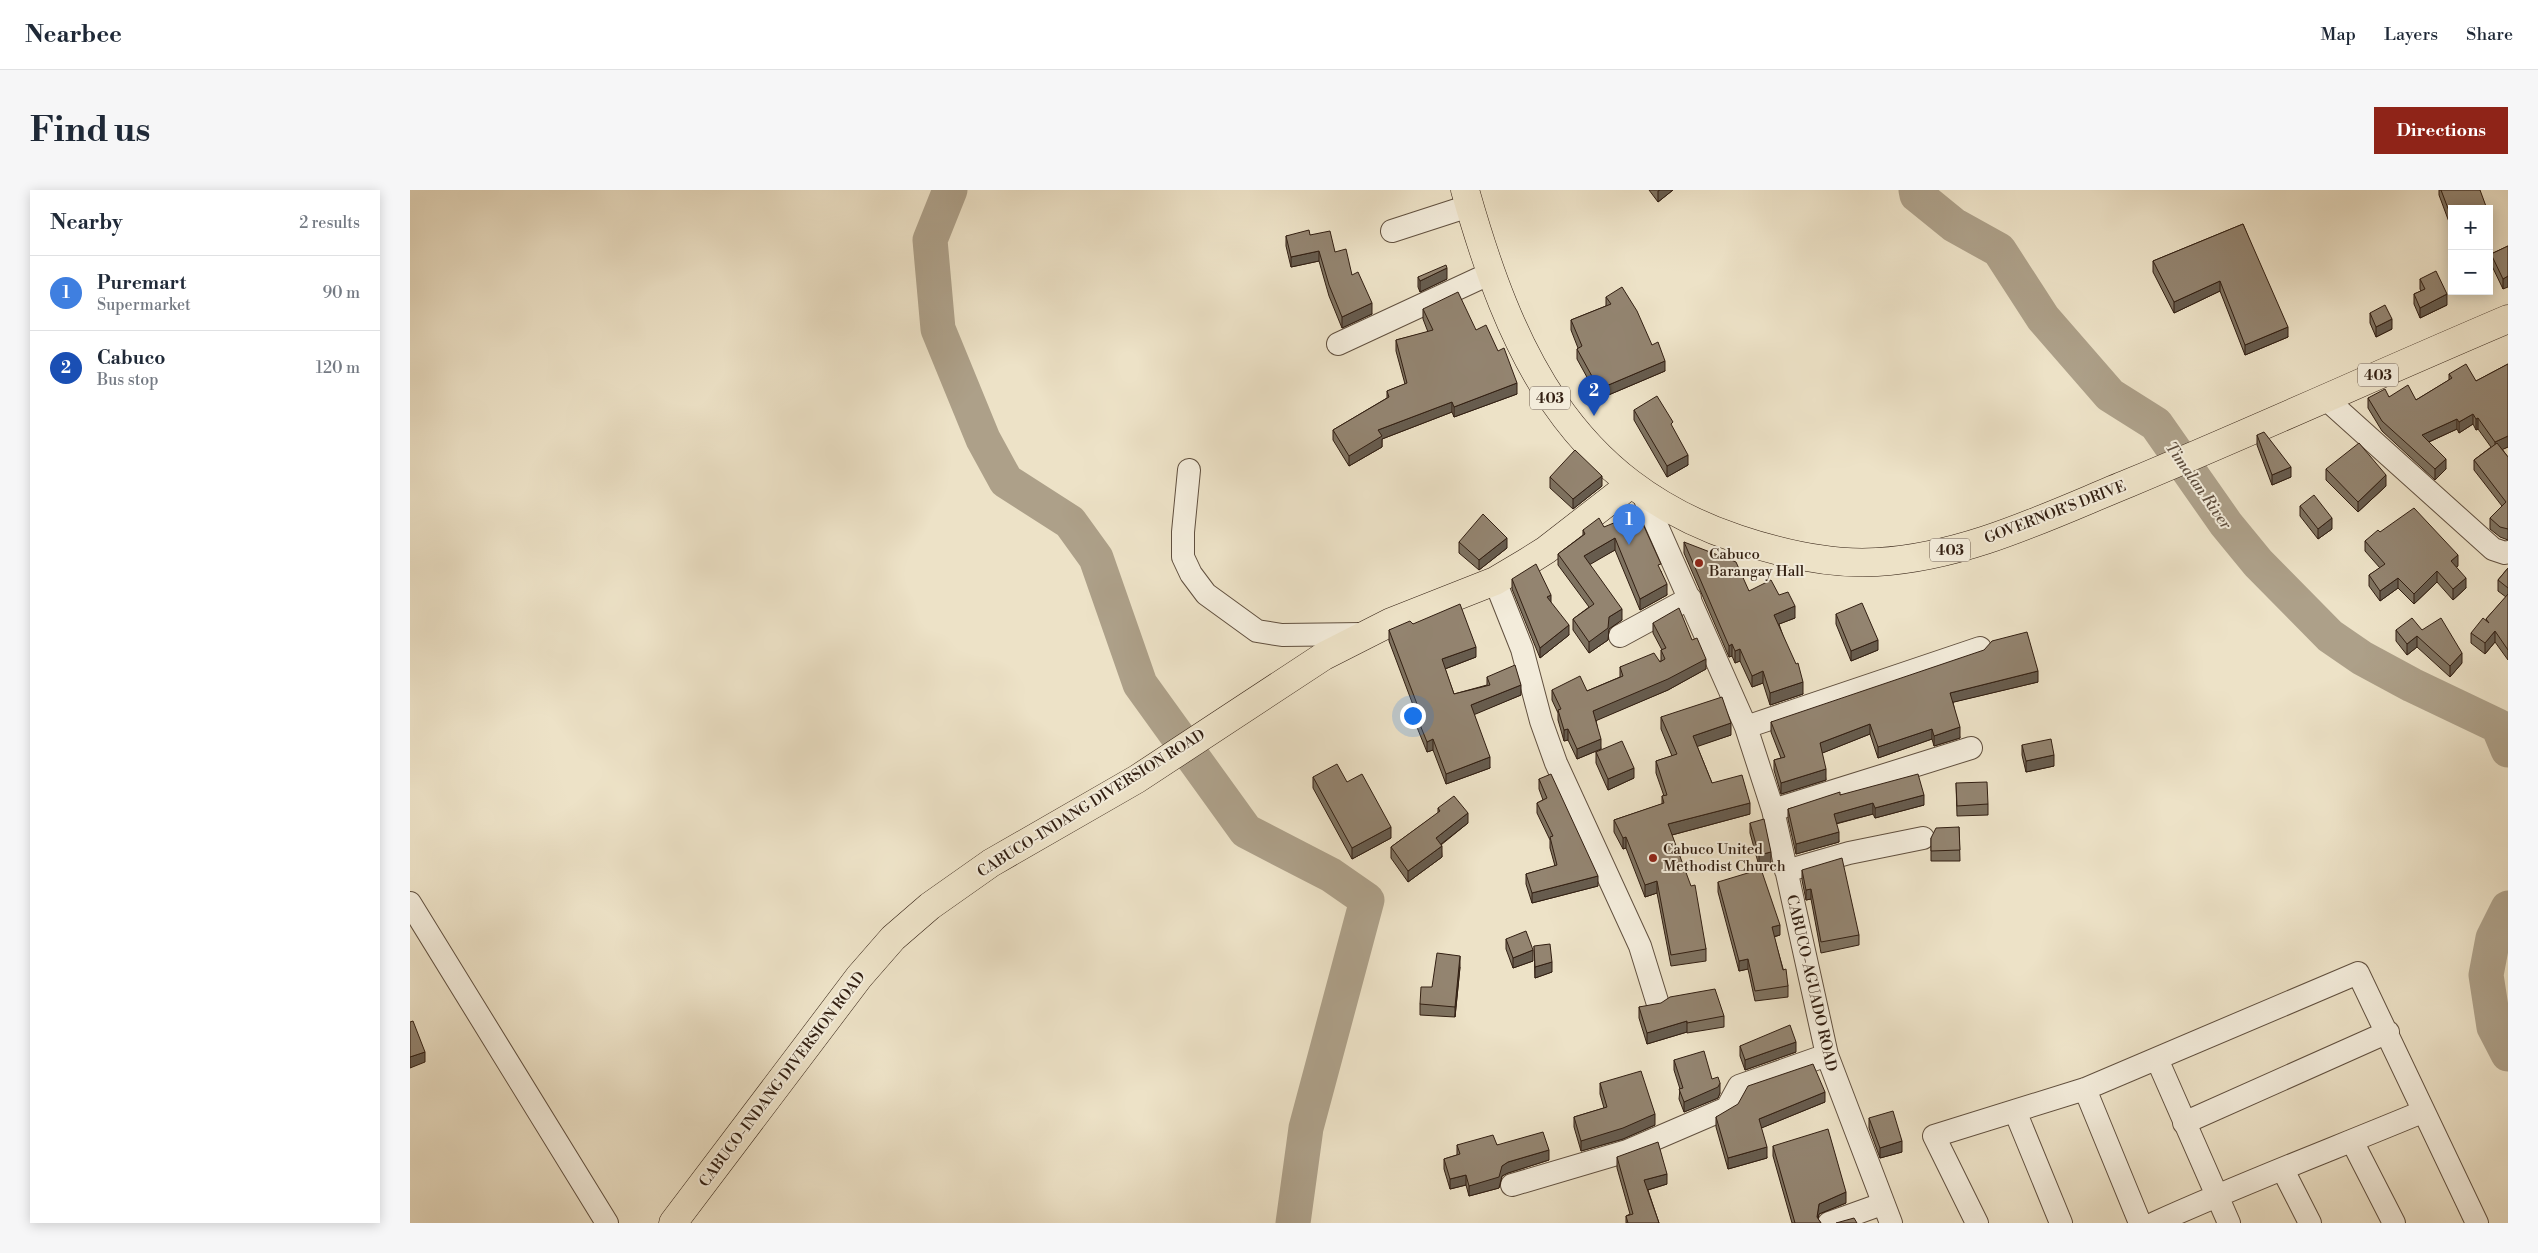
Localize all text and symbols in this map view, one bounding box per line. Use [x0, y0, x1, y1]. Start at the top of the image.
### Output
text: Nearbee [25, 20, 122, 50]
text: Map [2321, 23, 2356, 46]
text: Layers [2384, 23, 2438, 46]
text: Share [2466, 23, 2513, 46]
button: Directions [2374, 107, 2508, 154]
text: Find us [30, 109, 150, 152]
map controls [2448, 205, 2493, 295]
button: + [2448, 205, 2493, 250]
text: Nearby [50, 210, 123, 236]
text: 2 results [299, 213, 360, 233]
button: − [2448, 250, 2493, 295]
text: Puremart [97, 271, 186, 295]
text: 1 [62, 283, 70, 303]
text: 90 m [322, 283, 360, 303]
text: Supermarket [97, 295, 191, 315]
text: Cabuco [97, 346, 165, 370]
text: 2 [61, 358, 71, 378]
text: 120 m [316, 358, 360, 378]
road number: 403 [2358, 364, 2398, 386]
text: Bus stop [97, 370, 159, 390]
pin: 2 [1578, 375, 1610, 416]
road number: 403 [1530, 387, 1570, 410]
water label: Timalan River [2161, 438, 2236, 534]
street label: GOVERNOR'S DRIVE [1982, 477, 2129, 548]
pin: 1 [1613, 504, 1645, 545]
road number: 403 [1930, 538, 1970, 562]
place label: Cabuco Barangay Hall [1708, 545, 1805, 581]
marker: Cabuco Barangay Hall [1693, 557, 1705, 569]
your location [1400, 703, 1426, 729]
street label: CABUCO-INDANG DIVERSION ROAD [974, 725, 1209, 882]
place label: Cabuco United Methodist Church [1663, 840, 1786, 876]
marker: Cabuco United Methodist Church [1647, 852, 1659, 864]
street label: CABUCO-AGUADO ROAD [1782, 893, 1841, 1073]
street label: CABUCO-INDANG DIVERSION ROAD [695, 968, 870, 1191]

